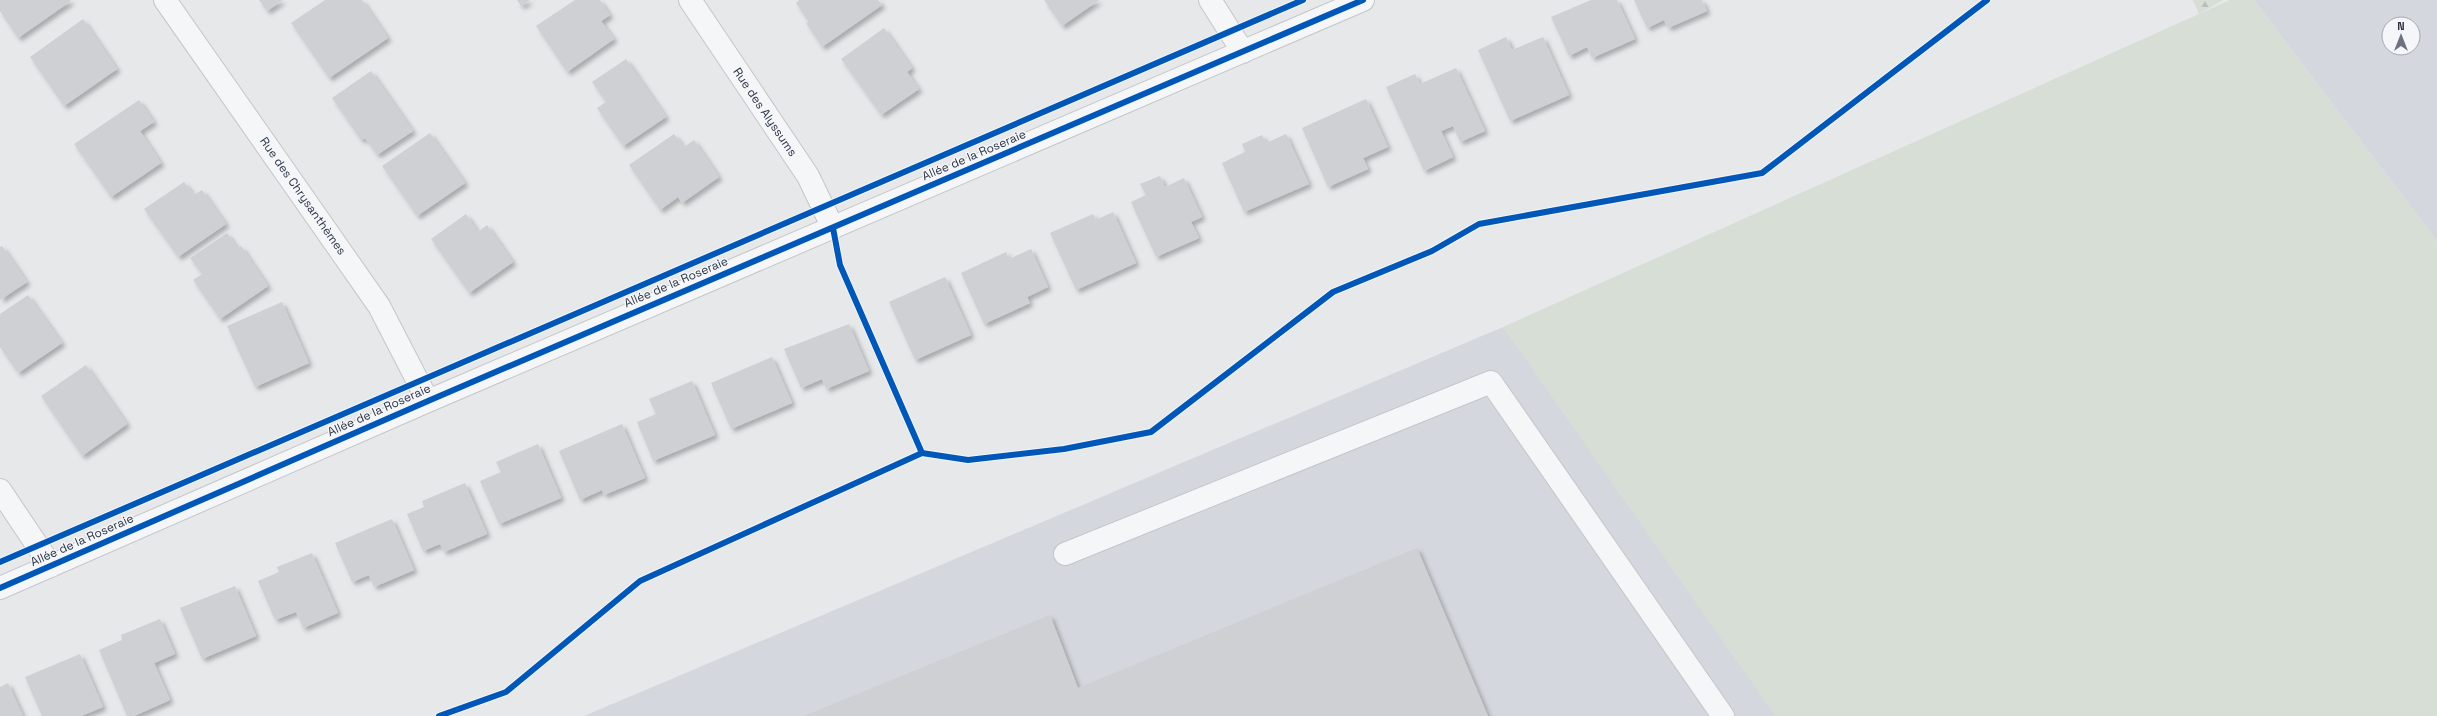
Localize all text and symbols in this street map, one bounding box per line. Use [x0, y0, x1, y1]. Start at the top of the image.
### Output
north arrow [2381, 16, 2421, 56]
text: N [2397, 19, 2405, 33]
street label: Rue des Alyssums [729, 65, 801, 159]
street label: Allée de la Roseraie [920, 126, 1028, 184]
street label: Rue des Chrysanthèmes [256, 134, 350, 258]
street label: Allée de la Roseraie [622, 253, 730, 311]
street label: Allée de la Roseraie [325, 380, 433, 440]
street label: Allée de la Roseraie [28, 510, 136, 570]

